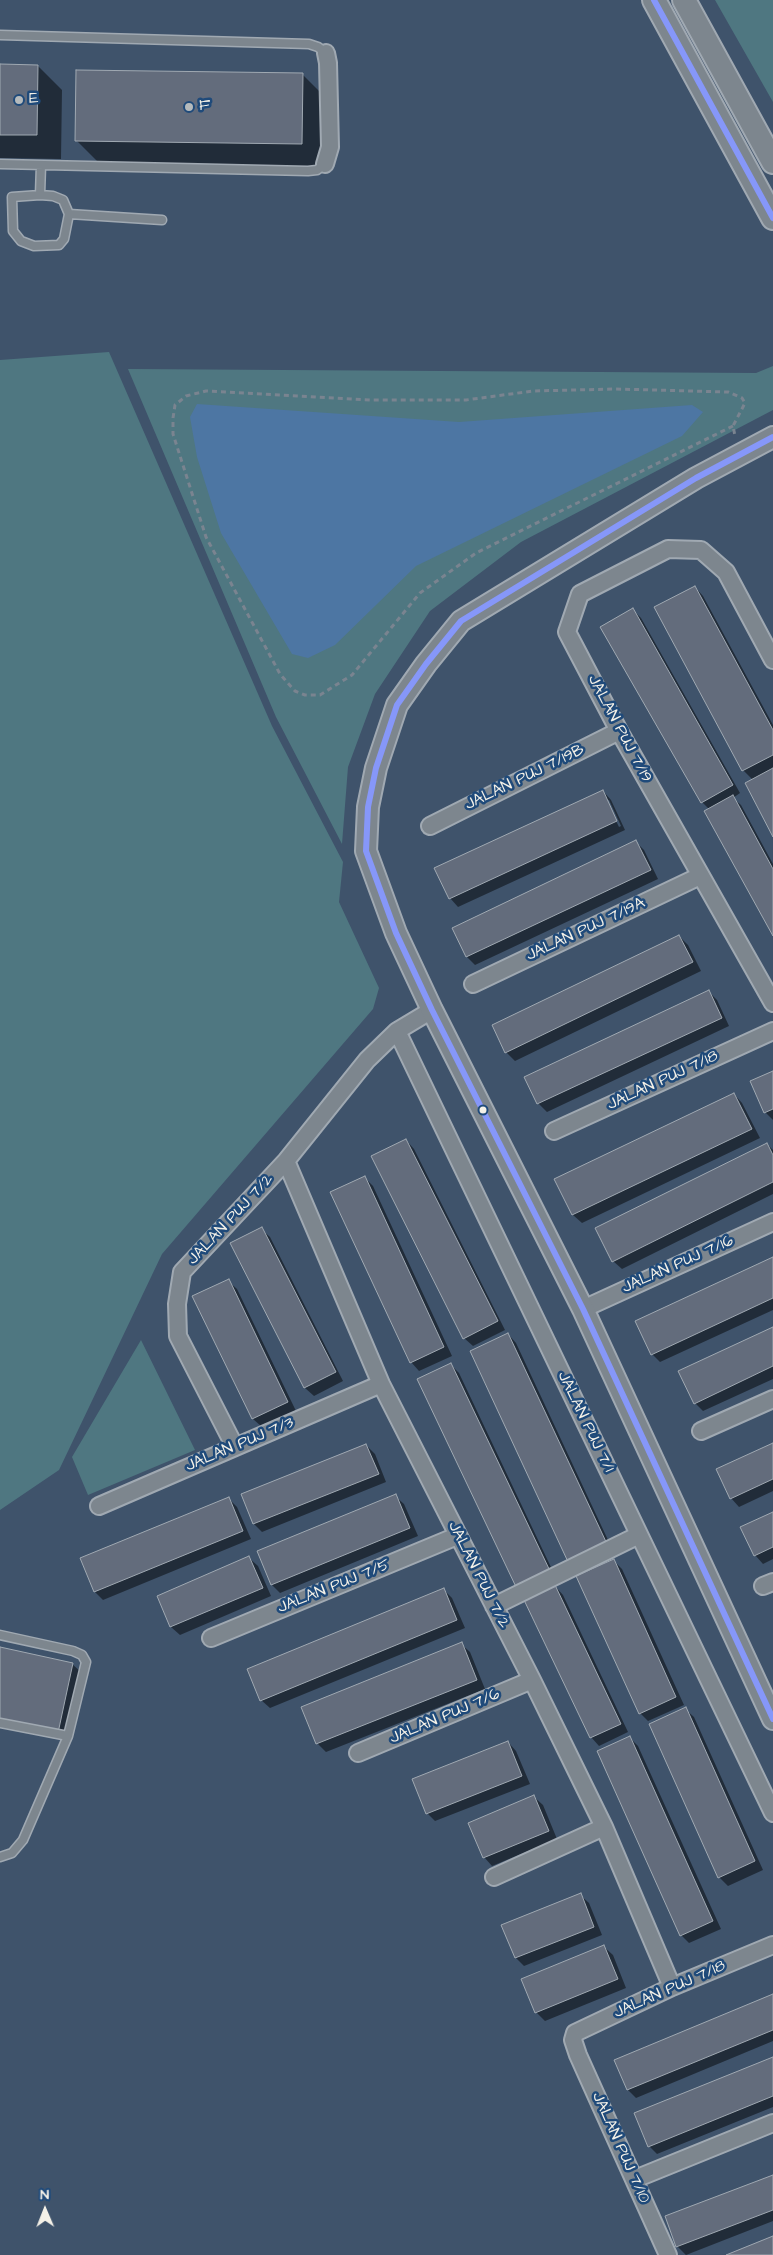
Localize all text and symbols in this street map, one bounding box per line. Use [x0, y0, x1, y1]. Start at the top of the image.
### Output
place label: E [29, 90, 38, 110]
marker: E [13, 94, 25, 106]
place label: F [199, 97, 210, 117]
marker: F [183, 101, 195, 113]
street label: JALAN PUJ 7/19 [583, 672, 655, 786]
street label: JALAN PUJ 7/19B [462, 741, 588, 815]
street label: JALAN PUJ 7/19A [523, 894, 649, 966]
street label: JALAN PUJ 7/18 [605, 1047, 721, 1115]
unlabelled marker [478, 1105, 488, 1115]
street label: JALAN PUJ 7/2 [184, 1171, 278, 1269]
street label: JALAN PUJ 7/16 [619, 1232, 737, 1298]
street label: JALAN PUJ 7/1 [552, 1368, 618, 1476]
street label: JALAN PUJ 7/3 [183, 1414, 297, 1476]
street label: JALAN PUJ 7/2 [443, 1519, 513, 1631]
street label: JALAN PUJ 7/5 [275, 1556, 393, 1618]
street label: JALAN PUJ 7/6 [387, 1685, 503, 1749]
street label: JALAN PUJ 7/18 [611, 1957, 729, 2023]
street label: JALAN PUJ 7/10 [587, 2089, 653, 2207]
north arrow [20, 2185, 70, 2235]
text: N [40, 2185, 49, 2205]

